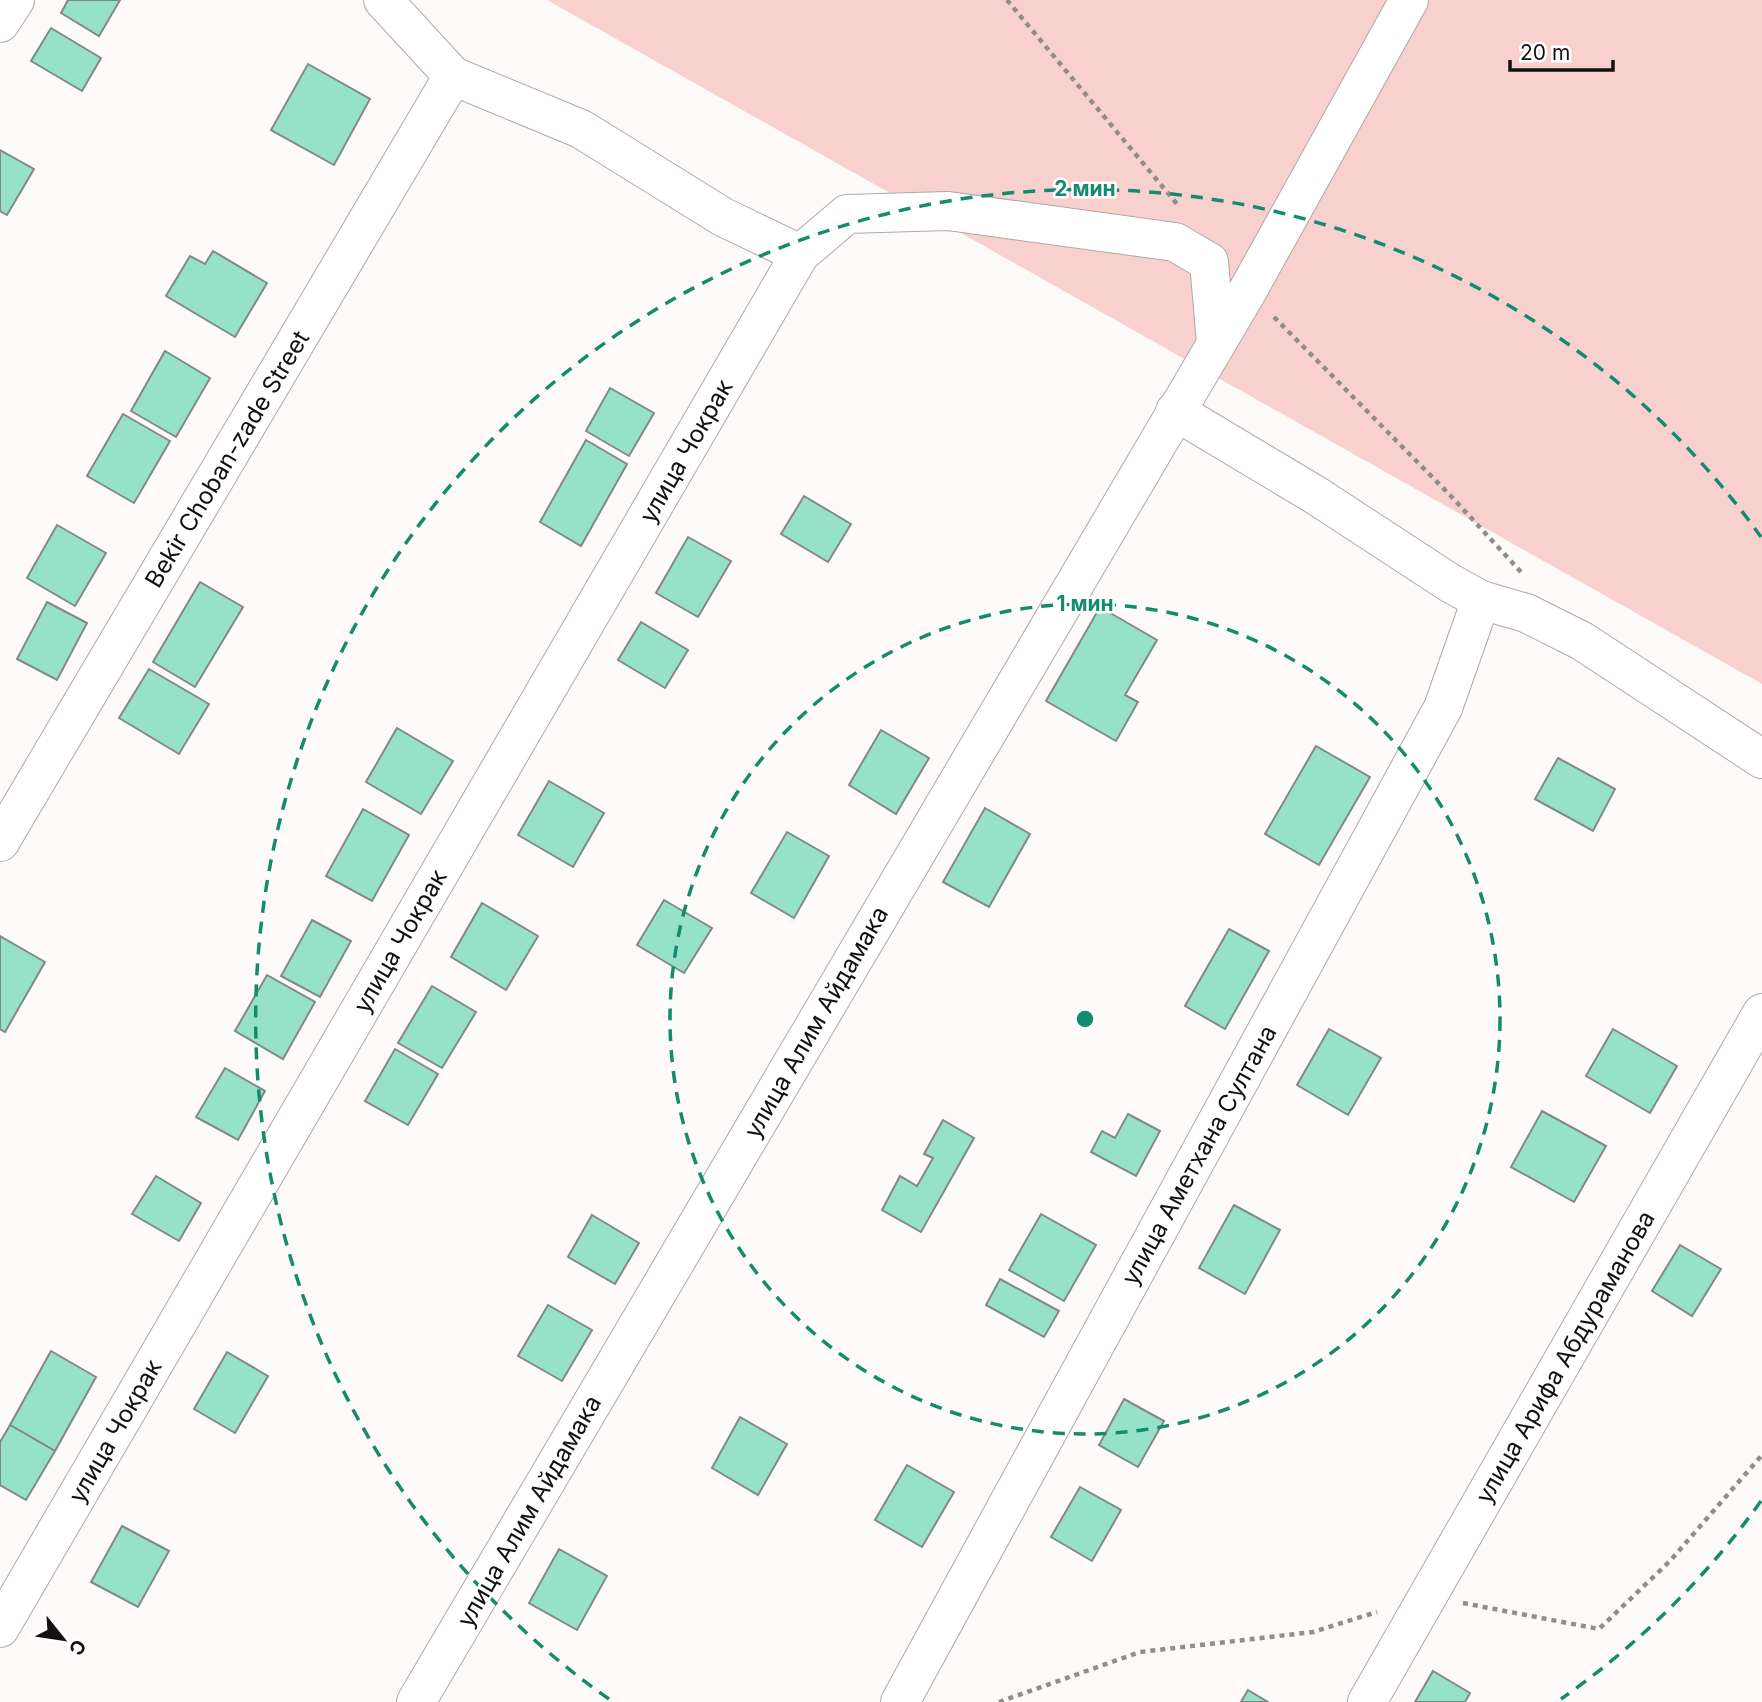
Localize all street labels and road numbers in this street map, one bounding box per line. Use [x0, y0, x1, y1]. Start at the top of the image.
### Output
street label: Bekir Choban-zade Street [139, 325, 315, 593]
street label: улица Чокрак [633, 374, 739, 528]
street label: улица Чокрак [347, 864, 453, 1018]
street label: улица Алим Айдамака [738, 901, 894, 1143]
street label: улица Аметхана Султана [1115, 1020, 1283, 1290]
street label: улица Арифа Абдураманова [1469, 1206, 1661, 1508]
street label: улица Чокрак [62, 1354, 168, 1508]
street label: улица Алим Айдамака [451, 1390, 607, 1632]

